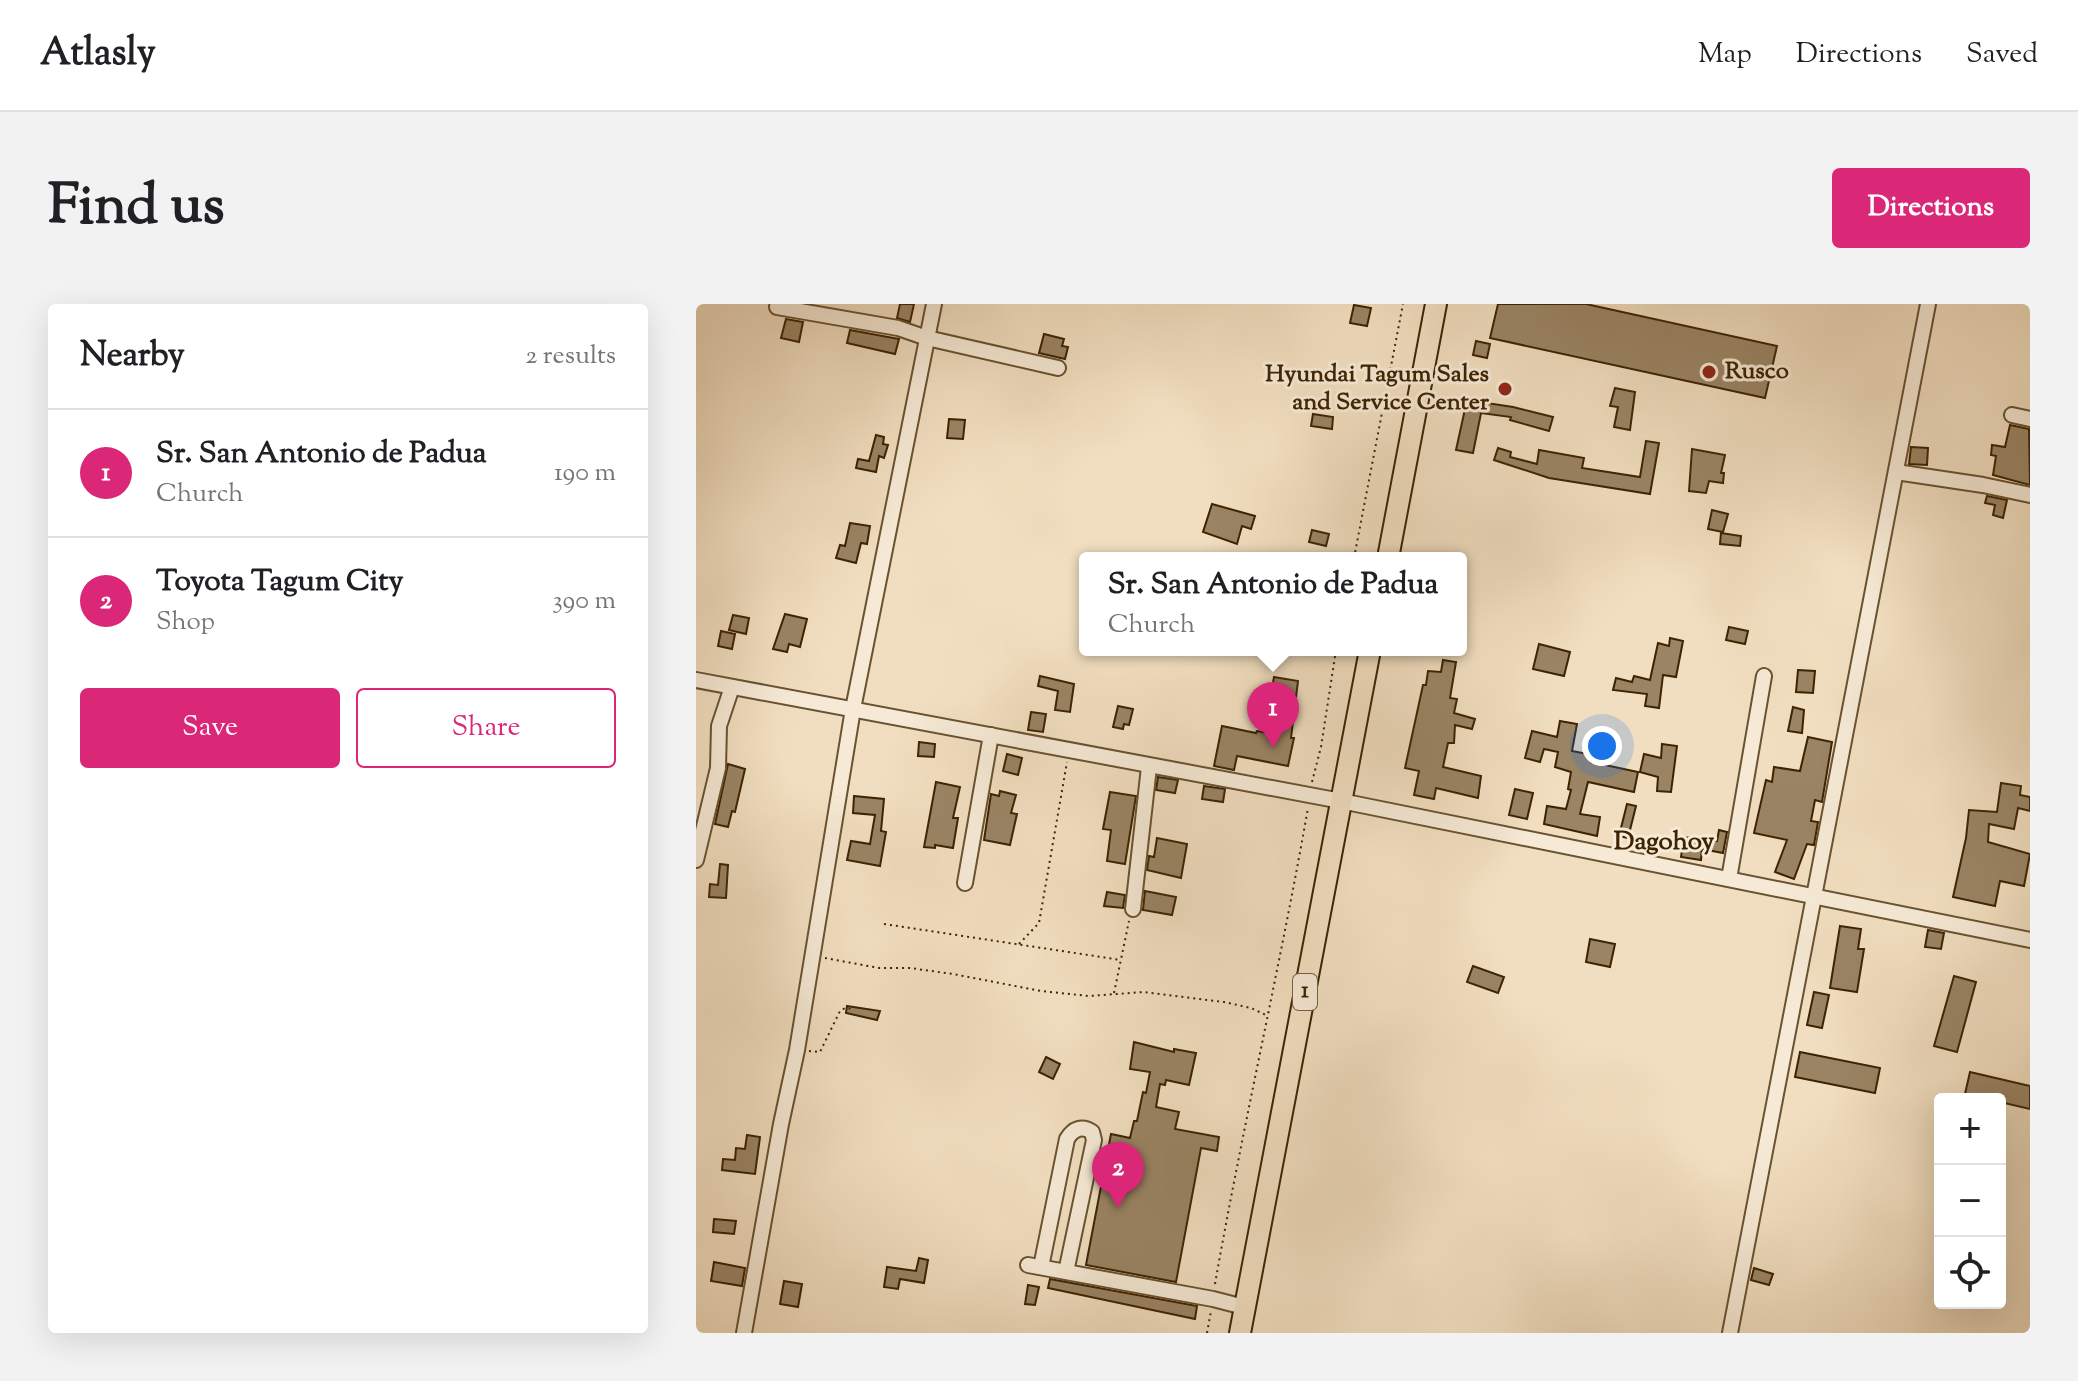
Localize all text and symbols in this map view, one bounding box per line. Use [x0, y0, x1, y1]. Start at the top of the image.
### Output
text: Atlasly [40, 28, 156, 82]
text: Map [1698, 35, 1752, 75]
text: Directions [1796, 35, 1922, 75]
text: Saved [1966, 35, 2038, 75]
text: Find us [48, 168, 224, 249]
button: Directions [1832, 168, 2030, 248]
text: Nearby [80, 332, 185, 381]
text: 2 results [525, 338, 616, 375]
place label: Rusco [1725, 355, 1789, 389]
place label: Hyundai Tagum Sales and Service Center [1265, 358, 1490, 420]
marker: Rusco [1700, 363, 1718, 381]
marker: Hyundai Tagum Sales and Service Center [1496, 380, 1514, 398]
text: Sr. San Antonio de Padua [156, 433, 487, 476]
text: 1 [102, 455, 110, 492]
text: 190 m [554, 455, 616, 492]
text: Church [156, 476, 244, 513]
popup [1079, 552, 1467, 656]
text: Toyota Tagum City [156, 561, 403, 604]
text: Sr. San Antonio de Padua [1108, 564, 1438, 607]
text: 2 [100, 583, 112, 620]
text: 390 m [552, 583, 616, 620]
text: Shop [156, 604, 215, 641]
text: Church [1108, 607, 1195, 644]
pin: 1 [1247, 682, 1299, 748]
button: Save [80, 688, 340, 768]
button: Share [356, 688, 616, 768]
your location [1582, 726, 1622, 766]
district label: Dagohoy [1614, 824, 1714, 861]
road number: 1 [1293, 974, 1317, 1010]
map controls [1934, 1093, 2006, 1309]
button: + [1934, 1093, 2006, 1165]
pin: 2 [1092, 1142, 1144, 1208]
button: − [1934, 1165, 2006, 1237]
button: locate [1934, 1237, 2006, 1309]

